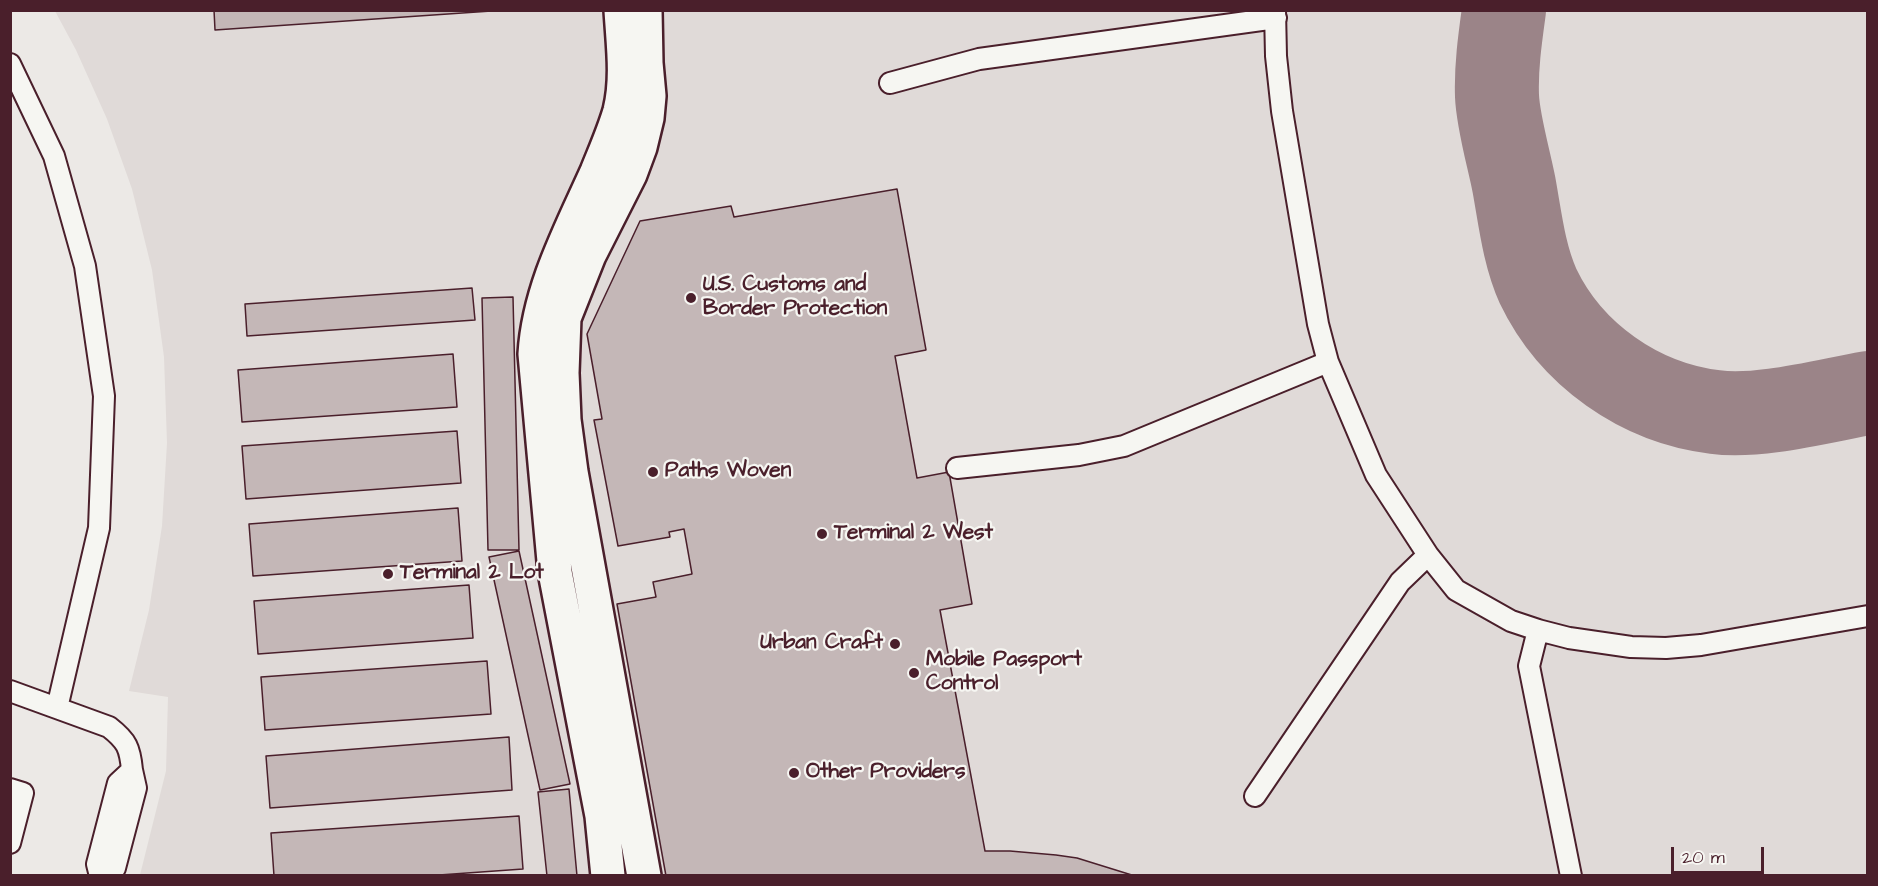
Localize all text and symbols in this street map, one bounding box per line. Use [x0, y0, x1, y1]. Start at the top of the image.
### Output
place label: U.S. Customs and Border Protection [703, 273, 887, 323]
marker: U.S. Customs and Border Protection [684, 291, 698, 305]
place label: Paths Woven [665, 459, 791, 485]
marker: Paths Woven [646, 465, 660, 479]
place label: Terminal 2 West [834, 521, 993, 547]
marker: Terminal 2 West [815, 527, 829, 541]
place label: Terminal 2 Lot [400, 561, 544, 587]
marker: Terminal 2 Lot [381, 567, 395, 581]
place label: Urban Craft [760, 631, 883, 657]
marker: Urban Craft [888, 637, 902, 651]
place label: Mobile Passport Control [926, 648, 1082, 698]
marker: Mobile Passport Control [907, 666, 921, 680]
place label: Other Providers [806, 760, 965, 786]
marker: Other Providers [787, 766, 801, 780]
scale bar [1674, 835, 1767, 873]
text: 20 m [1682, 845, 1725, 870]

